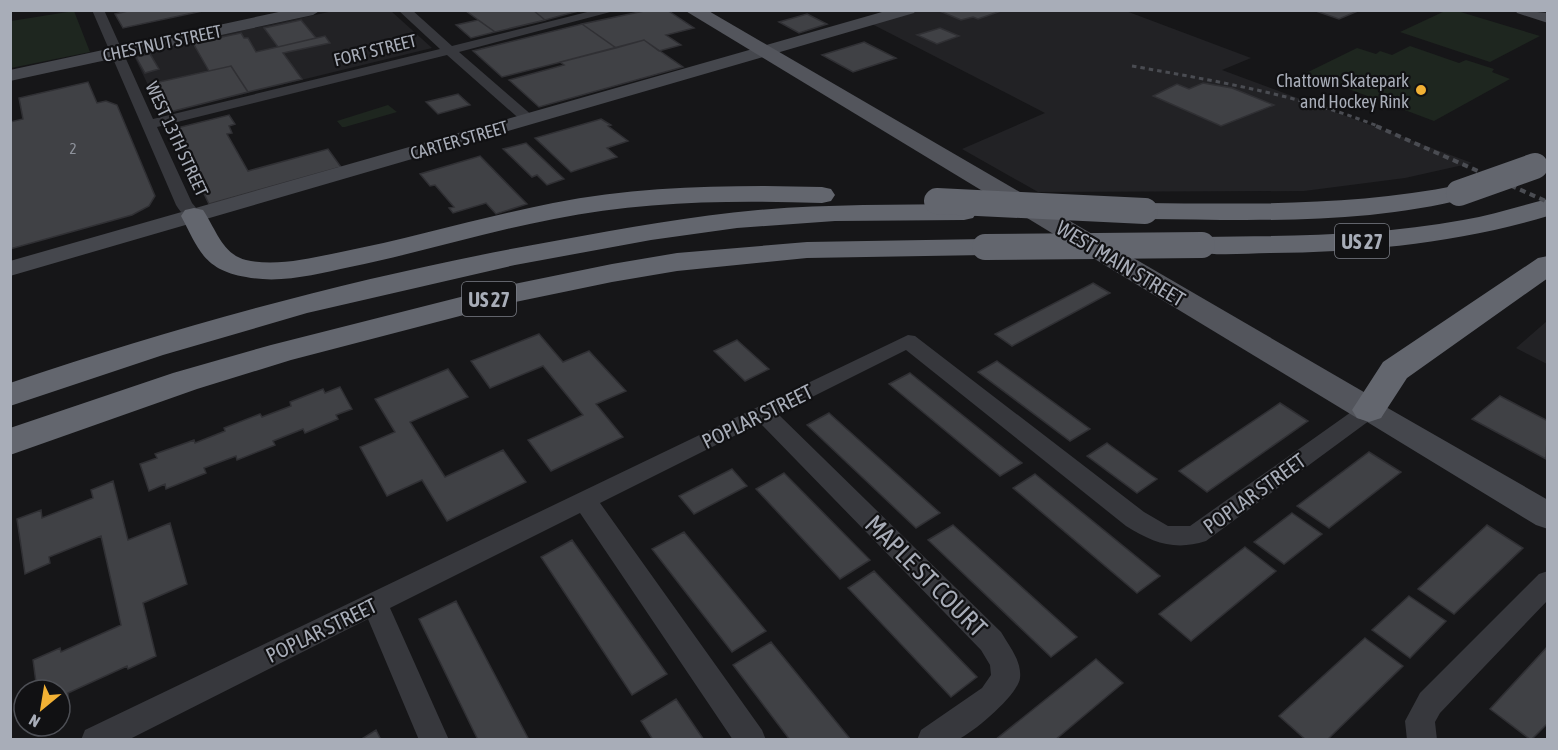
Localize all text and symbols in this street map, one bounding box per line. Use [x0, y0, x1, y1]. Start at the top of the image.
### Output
street label: CHESTNUT STREET [101, 20, 223, 66]
street label: FORT STREET [331, 30, 419, 70]
place label: Chattown Skatepark and Hockey Rink [1276, 70, 1409, 112]
street label: WEST 13TH STREET [141, 78, 213, 200]
marker: Chattown Skatepark and Hockey Rink [1414, 83, 1428, 97]
street label: CARTER STREET [408, 116, 510, 164]
house number: 2 [69, 140, 77, 157]
street label: WEST MAIN STREET [1052, 215, 1190, 311]
road number: US 27 [1335, 224, 1389, 258]
road number: US 27 [462, 282, 516, 316]
street label: POPLAR STREET [698, 379, 816, 453]
street label: POPLAR STREET [1198, 448, 1310, 538]
street label: MAPLE ST COURT [859, 509, 993, 643]
street label: POPLAR STREET [262, 593, 380, 667]
north arrow [12, 678, 72, 738]
text: N [26, 711, 43, 731]

